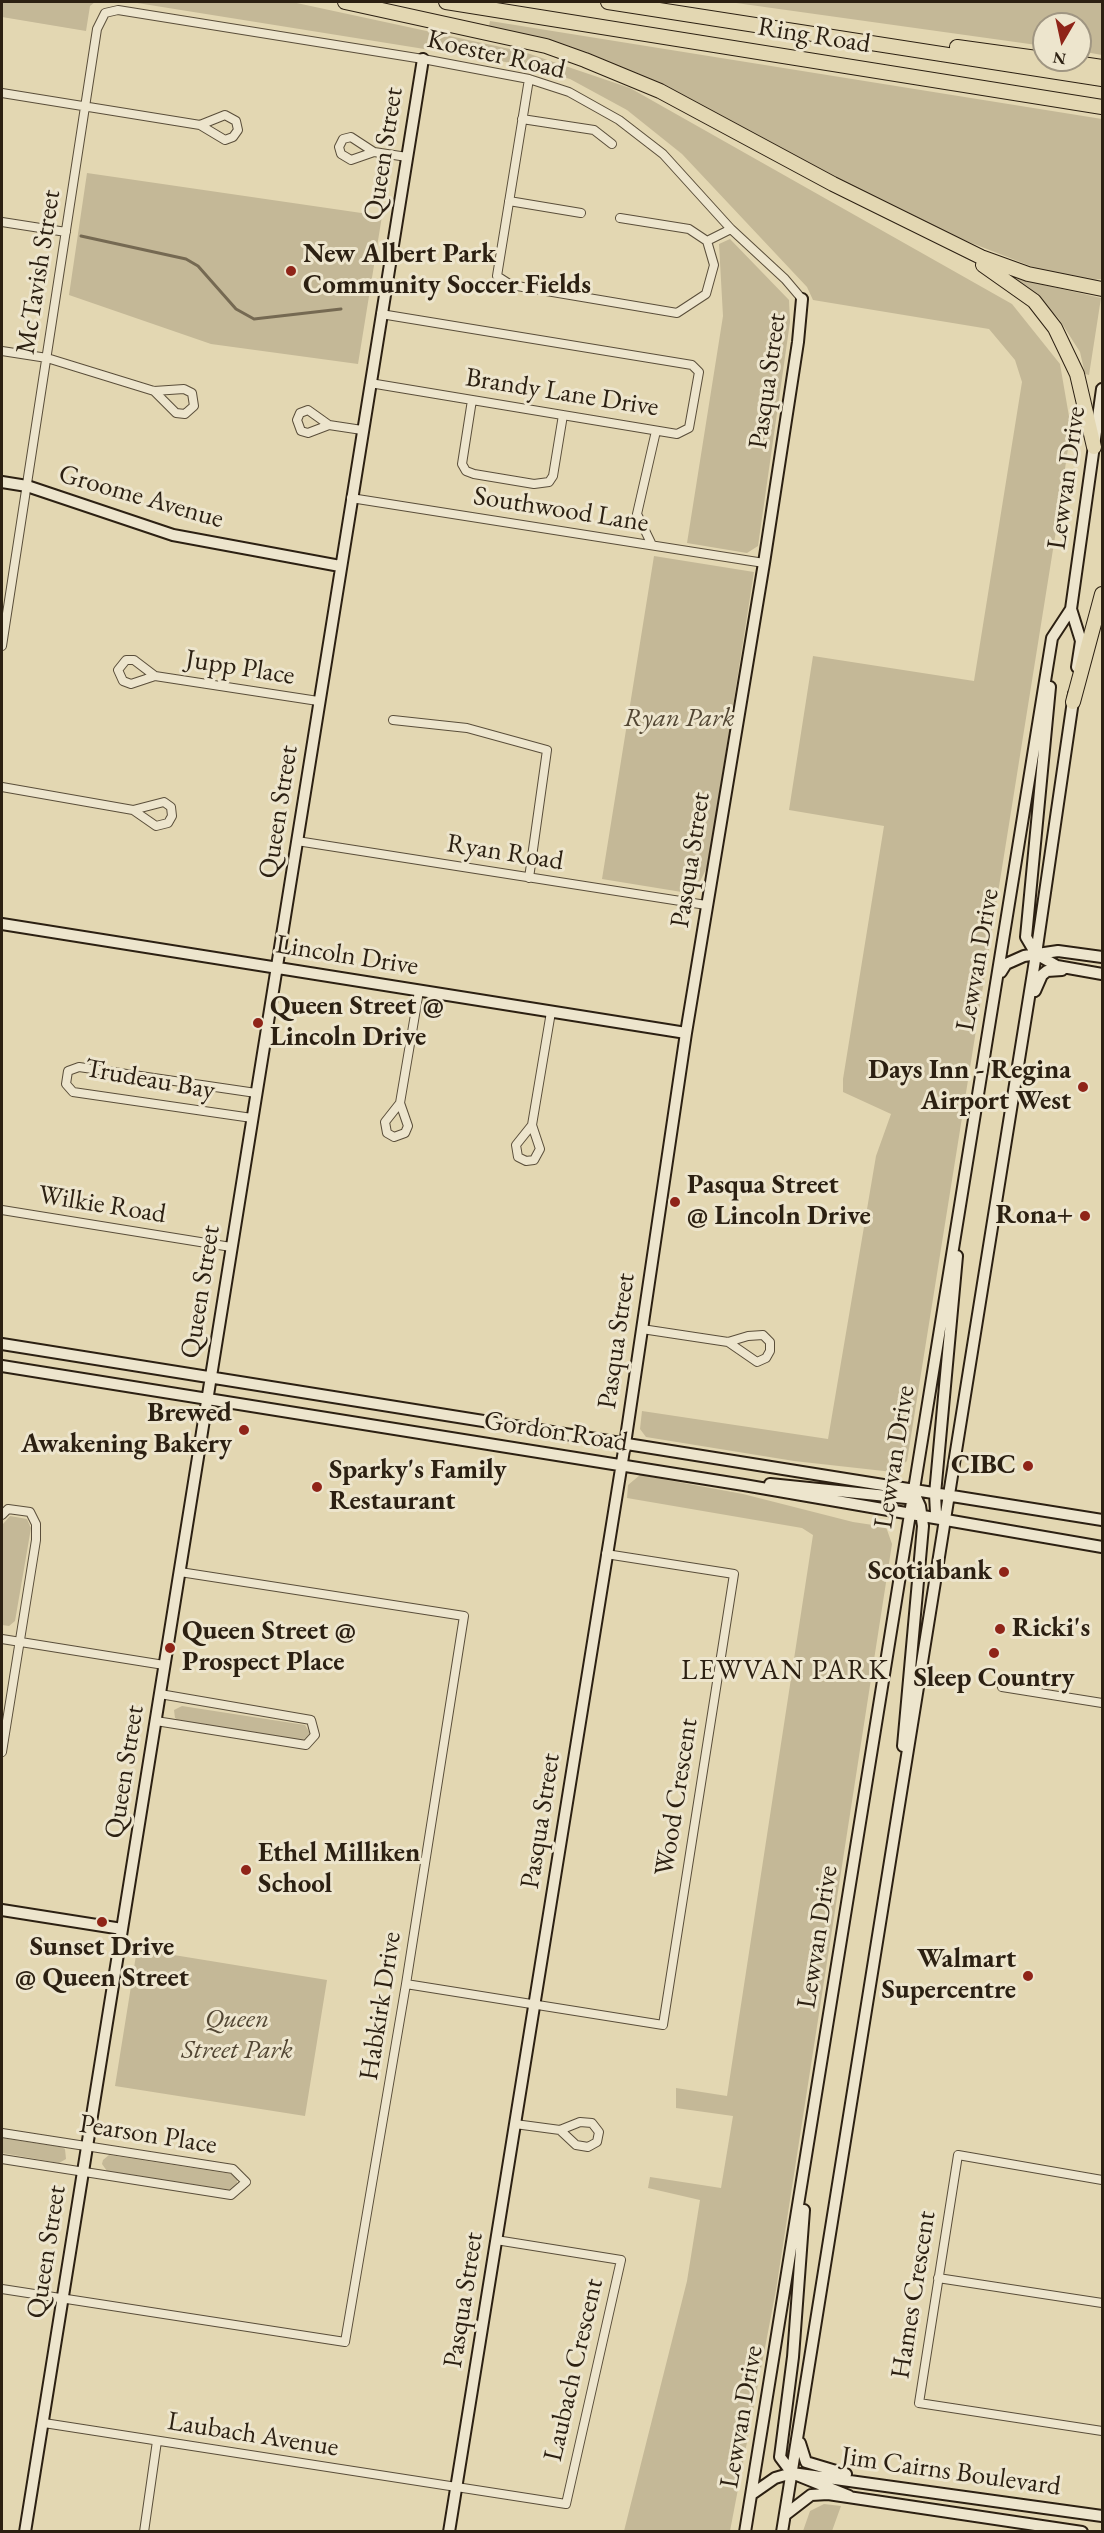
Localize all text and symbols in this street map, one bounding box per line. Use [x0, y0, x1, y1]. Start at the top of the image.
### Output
street label: Ring Road [755, 11, 873, 61]
north arrow [1032, 12, 1092, 72]
street label: Koester Road [424, 23, 568, 87]
text: N [1051, 47, 1067, 70]
street label: Queen Street [357, 85, 411, 223]
street label: McTavish Street [10, 187, 68, 357]
place label: New Albert Park Community Soccer Fields [303, 239, 591, 302]
marker: New Albert Park Community Soccer Fields [284, 264, 298, 278]
street label: Pasqua Street [742, 311, 794, 451]
street label: Brandy Lane Drive [463, 362, 661, 424]
street label: Lewvan Drive [1041, 404, 1093, 552]
street label: Groome Avenue [55, 458, 227, 536]
street label: Southwood Lane [471, 480, 651, 540]
street label: Jupp Place [183, 643, 297, 693]
park label: Ryan Park [623, 703, 735, 735]
street label: Queen Street [252, 743, 306, 881]
street label: Pasqua Street [664, 790, 718, 930]
street label: Ryan Road [444, 828, 566, 878]
street label: Lewvan Drive [950, 886, 1006, 1034]
street label: Lincoln Drive [273, 929, 421, 983]
place label: Queen Street @ Lincoln Drive [270, 991, 444, 1054]
marker: Queen Street @ Lincoln Drive [251, 1016, 265, 1030]
street label: Trudeau Bay [82, 1053, 218, 1107]
place label: Days Inn - Regina Airport West [868, 1055, 1071, 1118]
marker: Days Inn - Regina Airport West [1076, 1080, 1090, 1094]
place label: Pasqua Street @ Lincoln Drive [687, 1170, 871, 1233]
street label: Wilkie Road [36, 1179, 168, 1231]
marker: Pasqua Street @ Lincoln Drive [668, 1195, 682, 1209]
place label: Rona+ [996, 1200, 1073, 1232]
marker: Rona+ [1078, 1209, 1092, 1223]
street label: Queen Street [174, 1223, 228, 1361]
street label: Pasqua Street [591, 1271, 643, 1411]
street label: Lewvan Drive [868, 1383, 922, 1531]
place label: Brewed Awakening Bakery [21, 1398, 232, 1461]
street label: Gordon Road [482, 1405, 630, 1459]
marker: Brewed Awakening Bakery [237, 1423, 251, 1437]
place label: CIBC [951, 1450, 1016, 1482]
place label: Sparky's Family Restaurant [329, 1455, 506, 1518]
marker: CIBC [1021, 1459, 1035, 1473]
marker: Sparky's Family Restaurant [310, 1480, 324, 1494]
place label: Scotiabank [868, 1556, 992, 1588]
marker: Scotiabank [997, 1565, 1011, 1579]
place label: Ricki's [1012, 1613, 1090, 1645]
place label: Queen Street @ Prospect Place [182, 1616, 356, 1679]
marker: Ricki's [993, 1622, 1007, 1636]
marker: Queen Street @ Prospect Place [163, 1641, 177, 1655]
marker: Sleep Country [987, 1646, 1001, 1660]
district label: LEWVAN PARK [681, 1654, 889, 1688]
place label: Sleep Country [913, 1663, 1075, 1695]
street label: Queen Street [98, 1703, 152, 1841]
street label: Wood Crescent [649, 1716, 705, 1878]
street label: Pasqua Street [514, 1751, 568, 1891]
place label: Ethel Milliken School [258, 1838, 420, 1901]
marker: Ethel Milliken School [239, 1863, 253, 1877]
street label: Lewvan Drive [791, 1863, 845, 2011]
marker: Sunset Drive @ Queen Street [95, 1915, 109, 1929]
street label: Habkirk Drive [353, 1929, 409, 2083]
place label: Sunset Drive @ Queen Street [15, 1932, 189, 1995]
place label: Walmart Supercentre [881, 1944, 1016, 2007]
marker: Walmart Supercentre [1021, 1969, 1035, 1983]
park label: Queen Street Park [181, 2004, 293, 2067]
street label: Pearson Place [77, 2108, 219, 2162]
street label: Queen Street [20, 2183, 74, 2321]
street label: Hames Crescent [885, 2209, 943, 2381]
street label: Pasqua Street [437, 2230, 491, 2370]
street label: Laubach Crescent [537, 2276, 611, 2464]
street label: Lewvan Drive [714, 2343, 770, 2491]
street label: Laubach Avenue [165, 2405, 341, 2465]
street label: Jim Cairns Boulevard [839, 2441, 1063, 2503]

